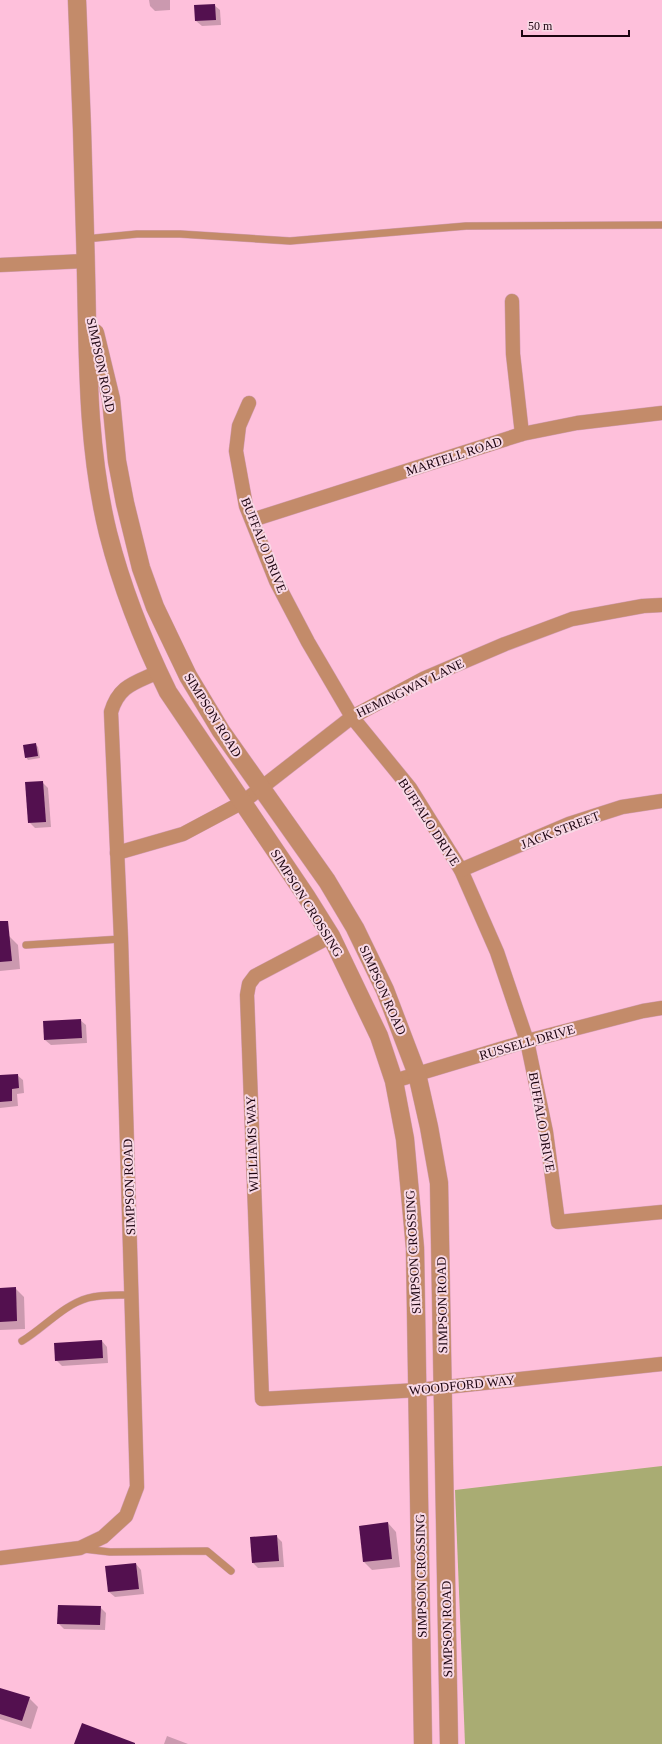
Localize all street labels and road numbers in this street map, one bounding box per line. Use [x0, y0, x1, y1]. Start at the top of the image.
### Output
street label: SIMPSON ROAD [84, 316, 118, 414]
street label: MARTELL ROAD [404, 433, 504, 479]
street label: BUFFALO DRIVE [238, 495, 290, 595]
street label: HEMINGWAY LANE [354, 655, 466, 721]
street label: SIMPSON ROAD [181, 670, 245, 760]
street label: BUFFALO DRIVE [395, 775, 463, 869]
street label: JACK STREET [518, 808, 602, 852]
street label: SIMPSON CROSSING [268, 846, 346, 960]
street label: SIMPSON ROAD [357, 943, 409, 1037]
street label: RUSSELL DRIVE [477, 1021, 577, 1063]
street label: BUFFALO DRIVE [526, 1071, 558, 1173]
street label: WILLIAMS WAY [243, 1095, 261, 1192]
street label: SIMPSON ROAD [120, 1139, 138, 1235]
street label: SIMPSON CROSSING [402, 1190, 424, 1314]
street label: SIMPSON ROAD [434, 1257, 450, 1353]
street label: WOODFORD WAY [408, 1372, 516, 1398]
street label: SIMPSON CROSSING [412, 1514, 430, 1638]
street label: SIMPSON ROAD [439, 1581, 455, 1677]

